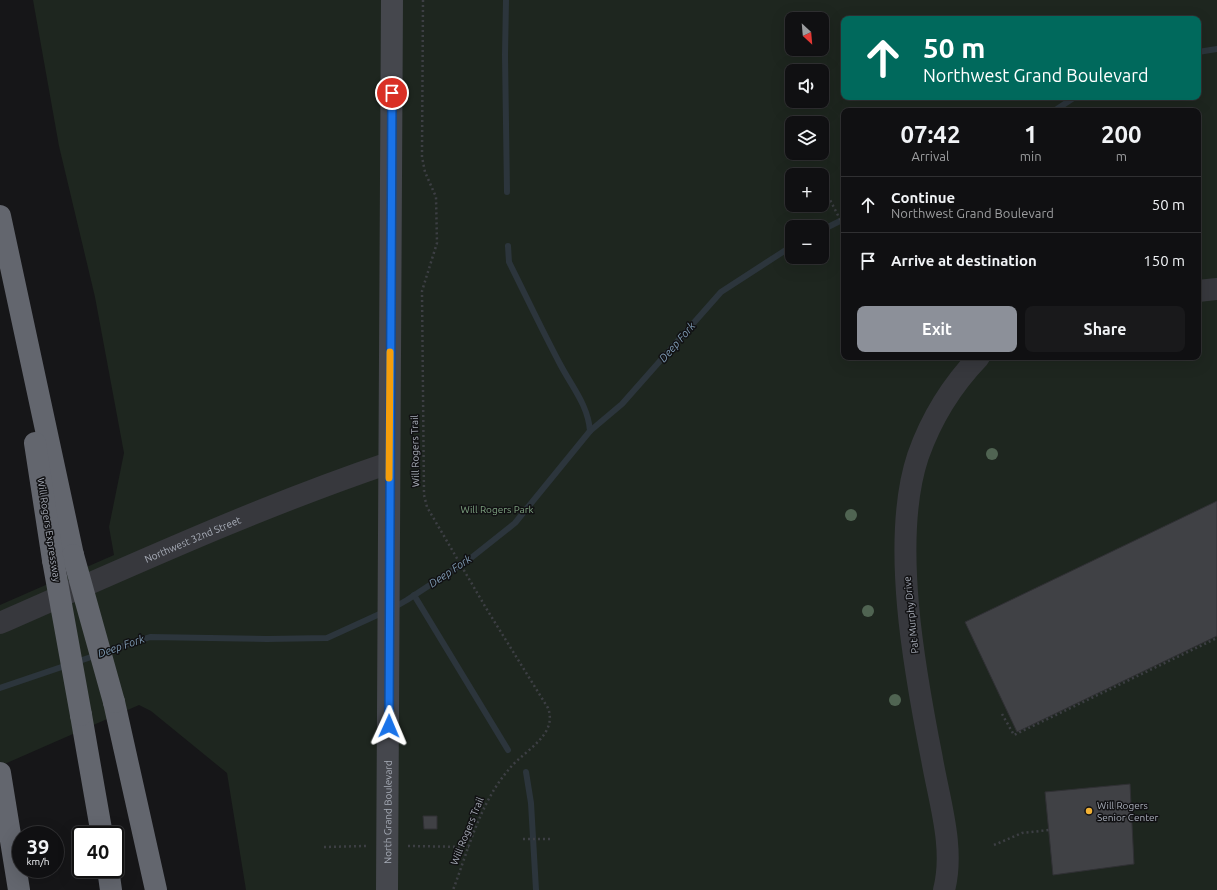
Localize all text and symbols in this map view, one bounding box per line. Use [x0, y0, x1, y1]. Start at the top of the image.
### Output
north arrow [785, 12, 829, 56]
map controls [785, 12, 829, 264]
icon: ahead [857, 32, 909, 84]
text: 50 m [923, 32, 985, 63]
button: sound [785, 64, 829, 108]
text: Northwest Grand Boulevard [923, 65, 1149, 85]
pin [375, 76, 409, 110]
icon: arrive [381, 82, 403, 104]
button: layers [785, 116, 829, 160]
text: 07:42 [900, 121, 960, 148]
text: 1 [1024, 121, 1037, 148]
text: 200 [1101, 121, 1142, 148]
text: Arrival [911, 149, 949, 163]
text: min [1020, 149, 1042, 163]
text: m [1116, 149, 1127, 163]
button: + [785, 168, 829, 212]
text: Continue [891, 189, 955, 206]
icon: ahead [857, 194, 879, 216]
text: 50 m [1152, 196, 1185, 213]
text: Northwest Grand Boulevard [891, 206, 1054, 220]
button: − [785, 220, 829, 264]
icon: arrive [857, 250, 879, 272]
text: Arrive at destination [891, 252, 1037, 269]
text: 150 m [1143, 252, 1185, 269]
button: Exit [857, 306, 1017, 352]
button: Share [1025, 306, 1185, 352]
water label: Deep Fork [657, 319, 698, 364]
street label: Will Rogers Trail [409, 414, 421, 487]
street label: Will Rogers Expressway [35, 477, 63, 583]
park label: Will Rogers Park [460, 504, 534, 515]
street label: Northwest 32nd Street [143, 514, 242, 564]
water label: Deep Fork [426, 552, 474, 590]
street label: Pat Murphy Drive [901, 576, 921, 654]
water label: Deep Fork [96, 632, 146, 660]
position arrow [368, 705, 410, 747]
street label: North Grand Boulevard [382, 760, 393, 864]
street label: Will Rogers Trail [448, 795, 486, 867]
place label: Will Rogers Senior Center [1097, 800, 1159, 823]
marker: Will Rogers Senior Center [1084, 806, 1094, 816]
speed limit sign: 40 [72, 826, 124, 878]
text: 39 [27, 835, 49, 858]
text: km/h [26, 856, 50, 867]

